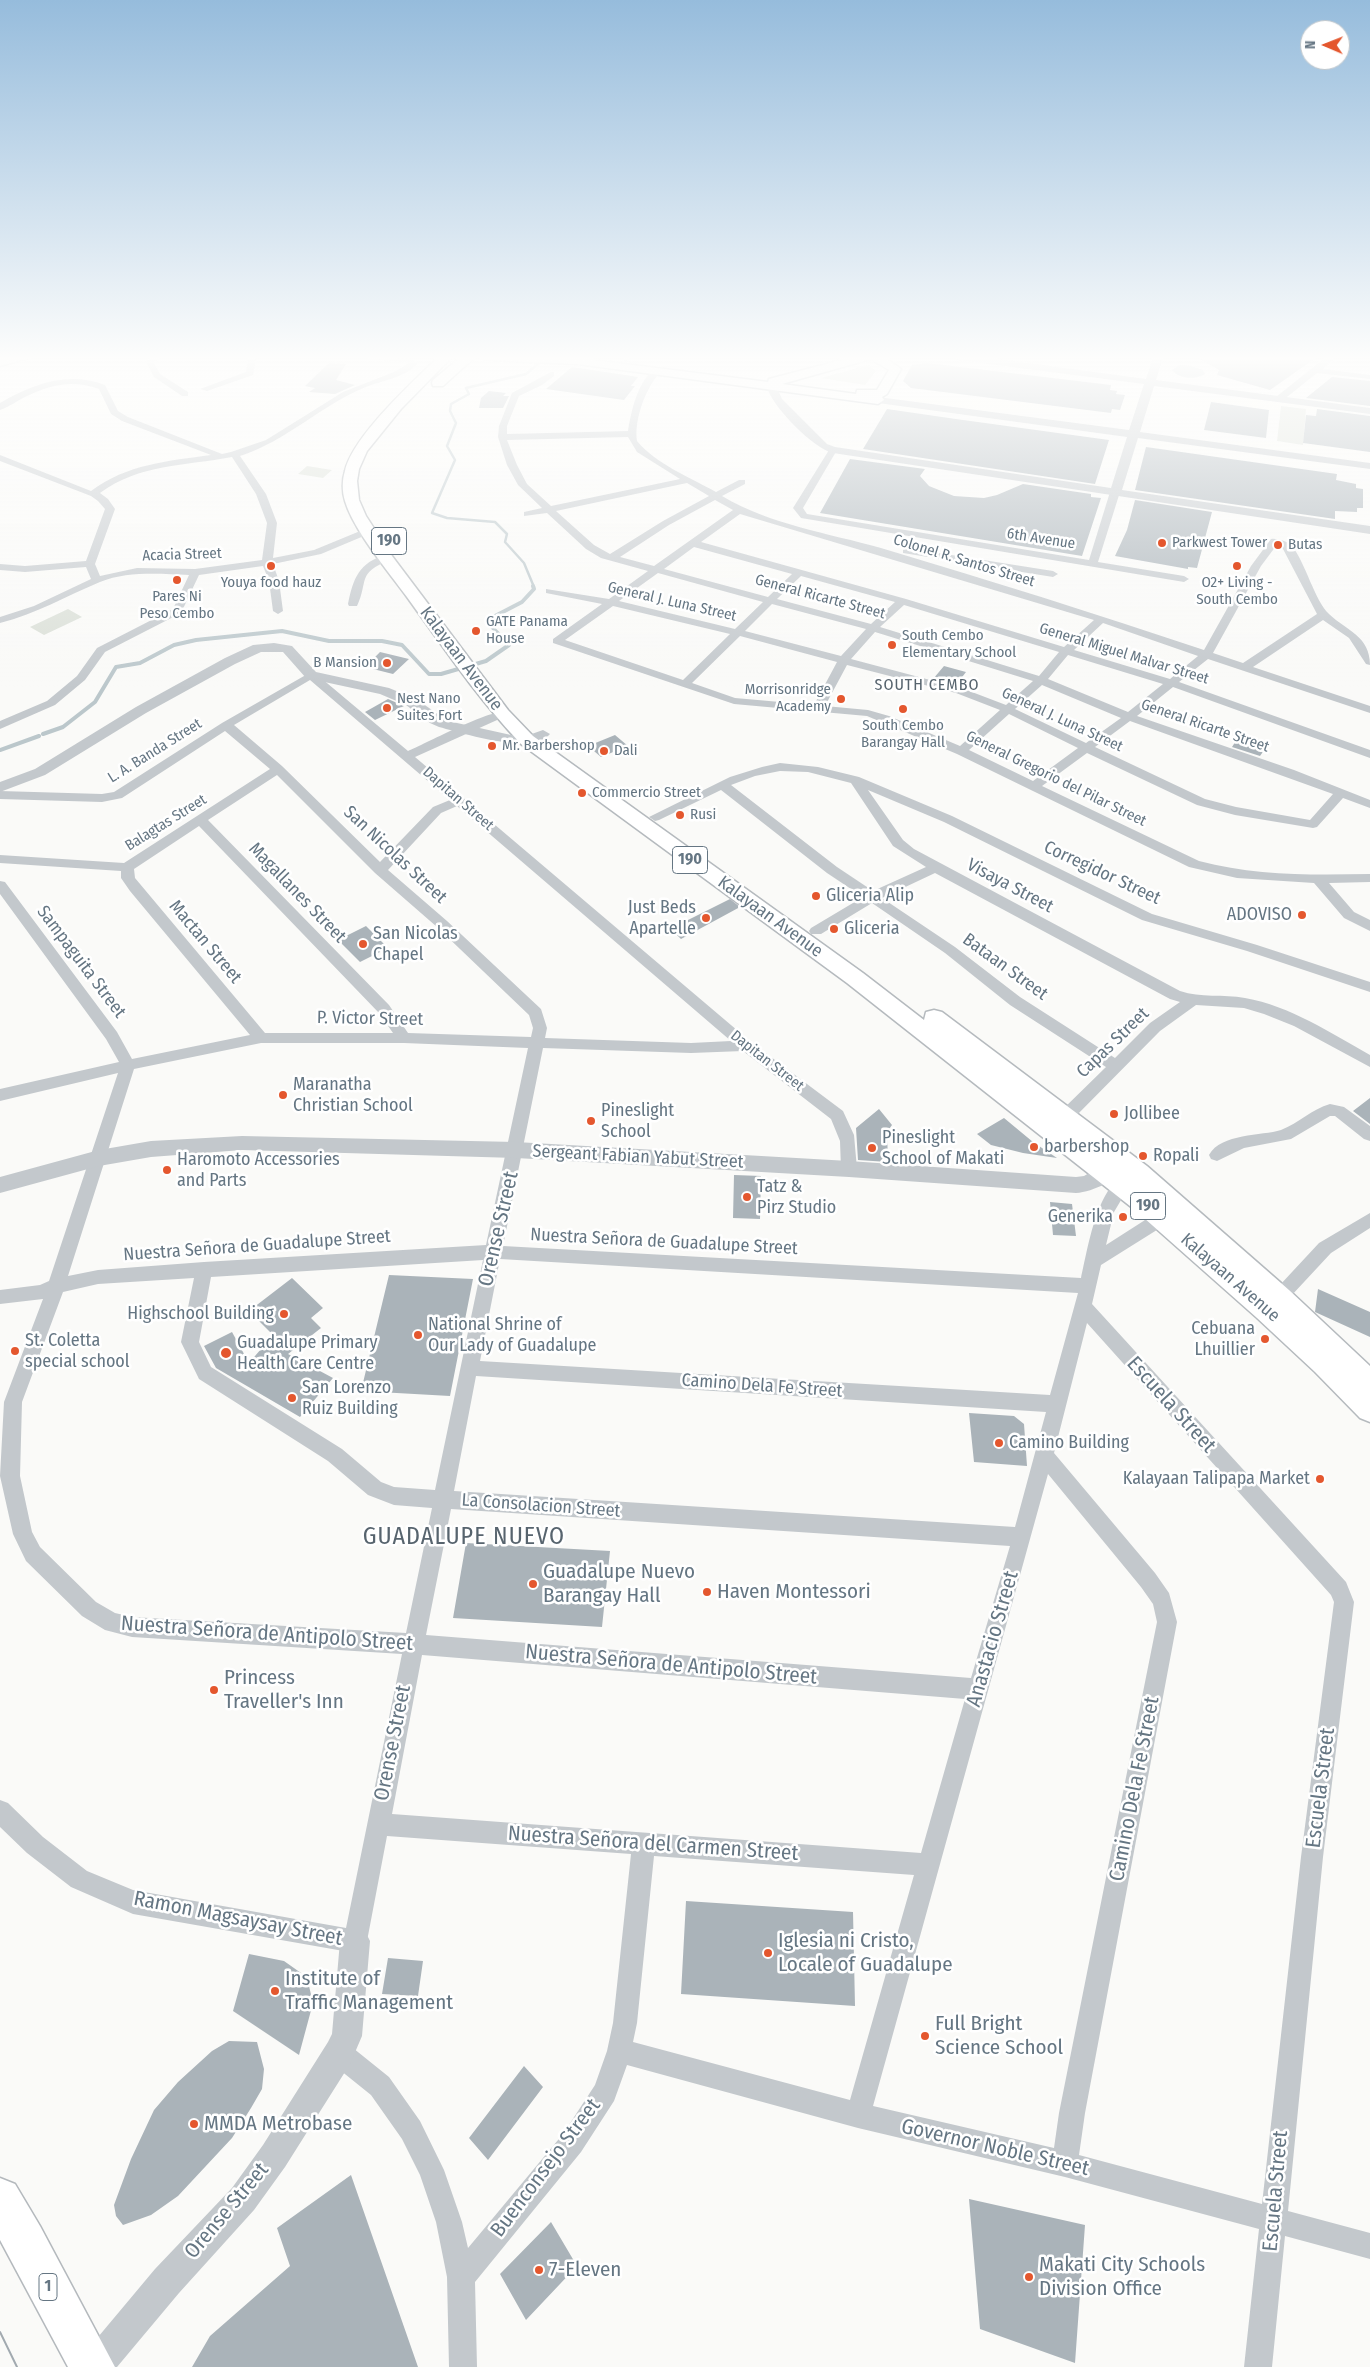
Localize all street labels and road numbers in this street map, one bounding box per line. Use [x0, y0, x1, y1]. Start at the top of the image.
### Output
street label: 6th Avenue [1006, 525, 1076, 553]
road number: 190 [372, 528, 406, 554]
street label: Colonel R. Santos Street [891, 531, 1037, 591]
street label: Acacia Street [142, 545, 222, 565]
street label: General Ricarte Street [753, 571, 887, 623]
street label: General J. Luna Street [606, 578, 738, 626]
street label: Kalayaan Avenue [415, 603, 507, 715]
street label: General Miguel Malvar Street [1037, 620, 1211, 688]
street label: General J. Luna Street [999, 684, 1125, 756]
street label: General Ricarte Street [1139, 696, 1271, 756]
street label: L. A. Banda Street [105, 715, 205, 787]
street label: General Gregorio del Pilar Street [963, 727, 1149, 831]
street label: Dapitan Street [419, 763, 497, 835]
street label: Balagtas Street [122, 791, 210, 855]
street label: San Nicolas Street [339, 802, 451, 908]
street label: Corregidor Street [1040, 837, 1164, 909]
street label: Magallanes Street [244, 838, 350, 948]
road number: 190 [672, 846, 708, 874]
street label: Visaya Street [963, 854, 1057, 918]
street label: Kalayaan Avenue [713, 872, 827, 962]
street label: Mactan Street [164, 896, 246, 988]
street label: Sampaguita Street [32, 902, 130, 1022]
street label: Bataan Street [958, 929, 1052, 1005]
street label: Capas Street [1072, 1003, 1154, 1083]
street label: P. Victor Street [317, 1007, 423, 1031]
street label: Dapitan Street [727, 1027, 807, 1095]
street label: Sergeant Fabian Yabut Street [532, 1141, 744, 1173]
street label: Orense Street [474, 1169, 524, 1289]
road number: 190 [1130, 1192, 1166, 1220]
street label: Nuestra Señora de Guadalupe Street [530, 1224, 798, 1260]
street label: Nuestra Señora de Guadalupe Street [123, 1226, 391, 1266]
street label: Kalayaan Avenue [1176, 1229, 1284, 1327]
street label: Escuela Street [1121, 1352, 1221, 1458]
street label: Camino Dela Fe Street [681, 1370, 843, 1402]
street label: La Consolacion Street [461, 1490, 621, 1522]
street label: Anastacio Street [962, 1568, 1024, 1710]
street label: Nuestra Señora de Antipolo Street [120, 1611, 414, 1657]
street label: Nuestra Señora de Antipolo Street [524, 1640, 818, 1690]
street label: Orense Street [369, 1683, 417, 1803]
street label: Camino Dela Fe Street [1105, 1694, 1165, 1884]
street label: Escuela Street [1301, 1726, 1341, 1850]
street label: Nuestra Señora del Carmen Street [507, 1821, 799, 1867]
street label: Ramon Magsaysay Street [131, 1886, 345, 1952]
street label: Buenconsejo Street [486, 2094, 606, 2242]
street label: Governor Noble Street [899, 2114, 1091, 2182]
street label: Escuela Street [1258, 2130, 1294, 2252]
street label: Orense Street [180, 2158, 274, 2264]
road number: 1 [39, 2274, 57, 2300]

